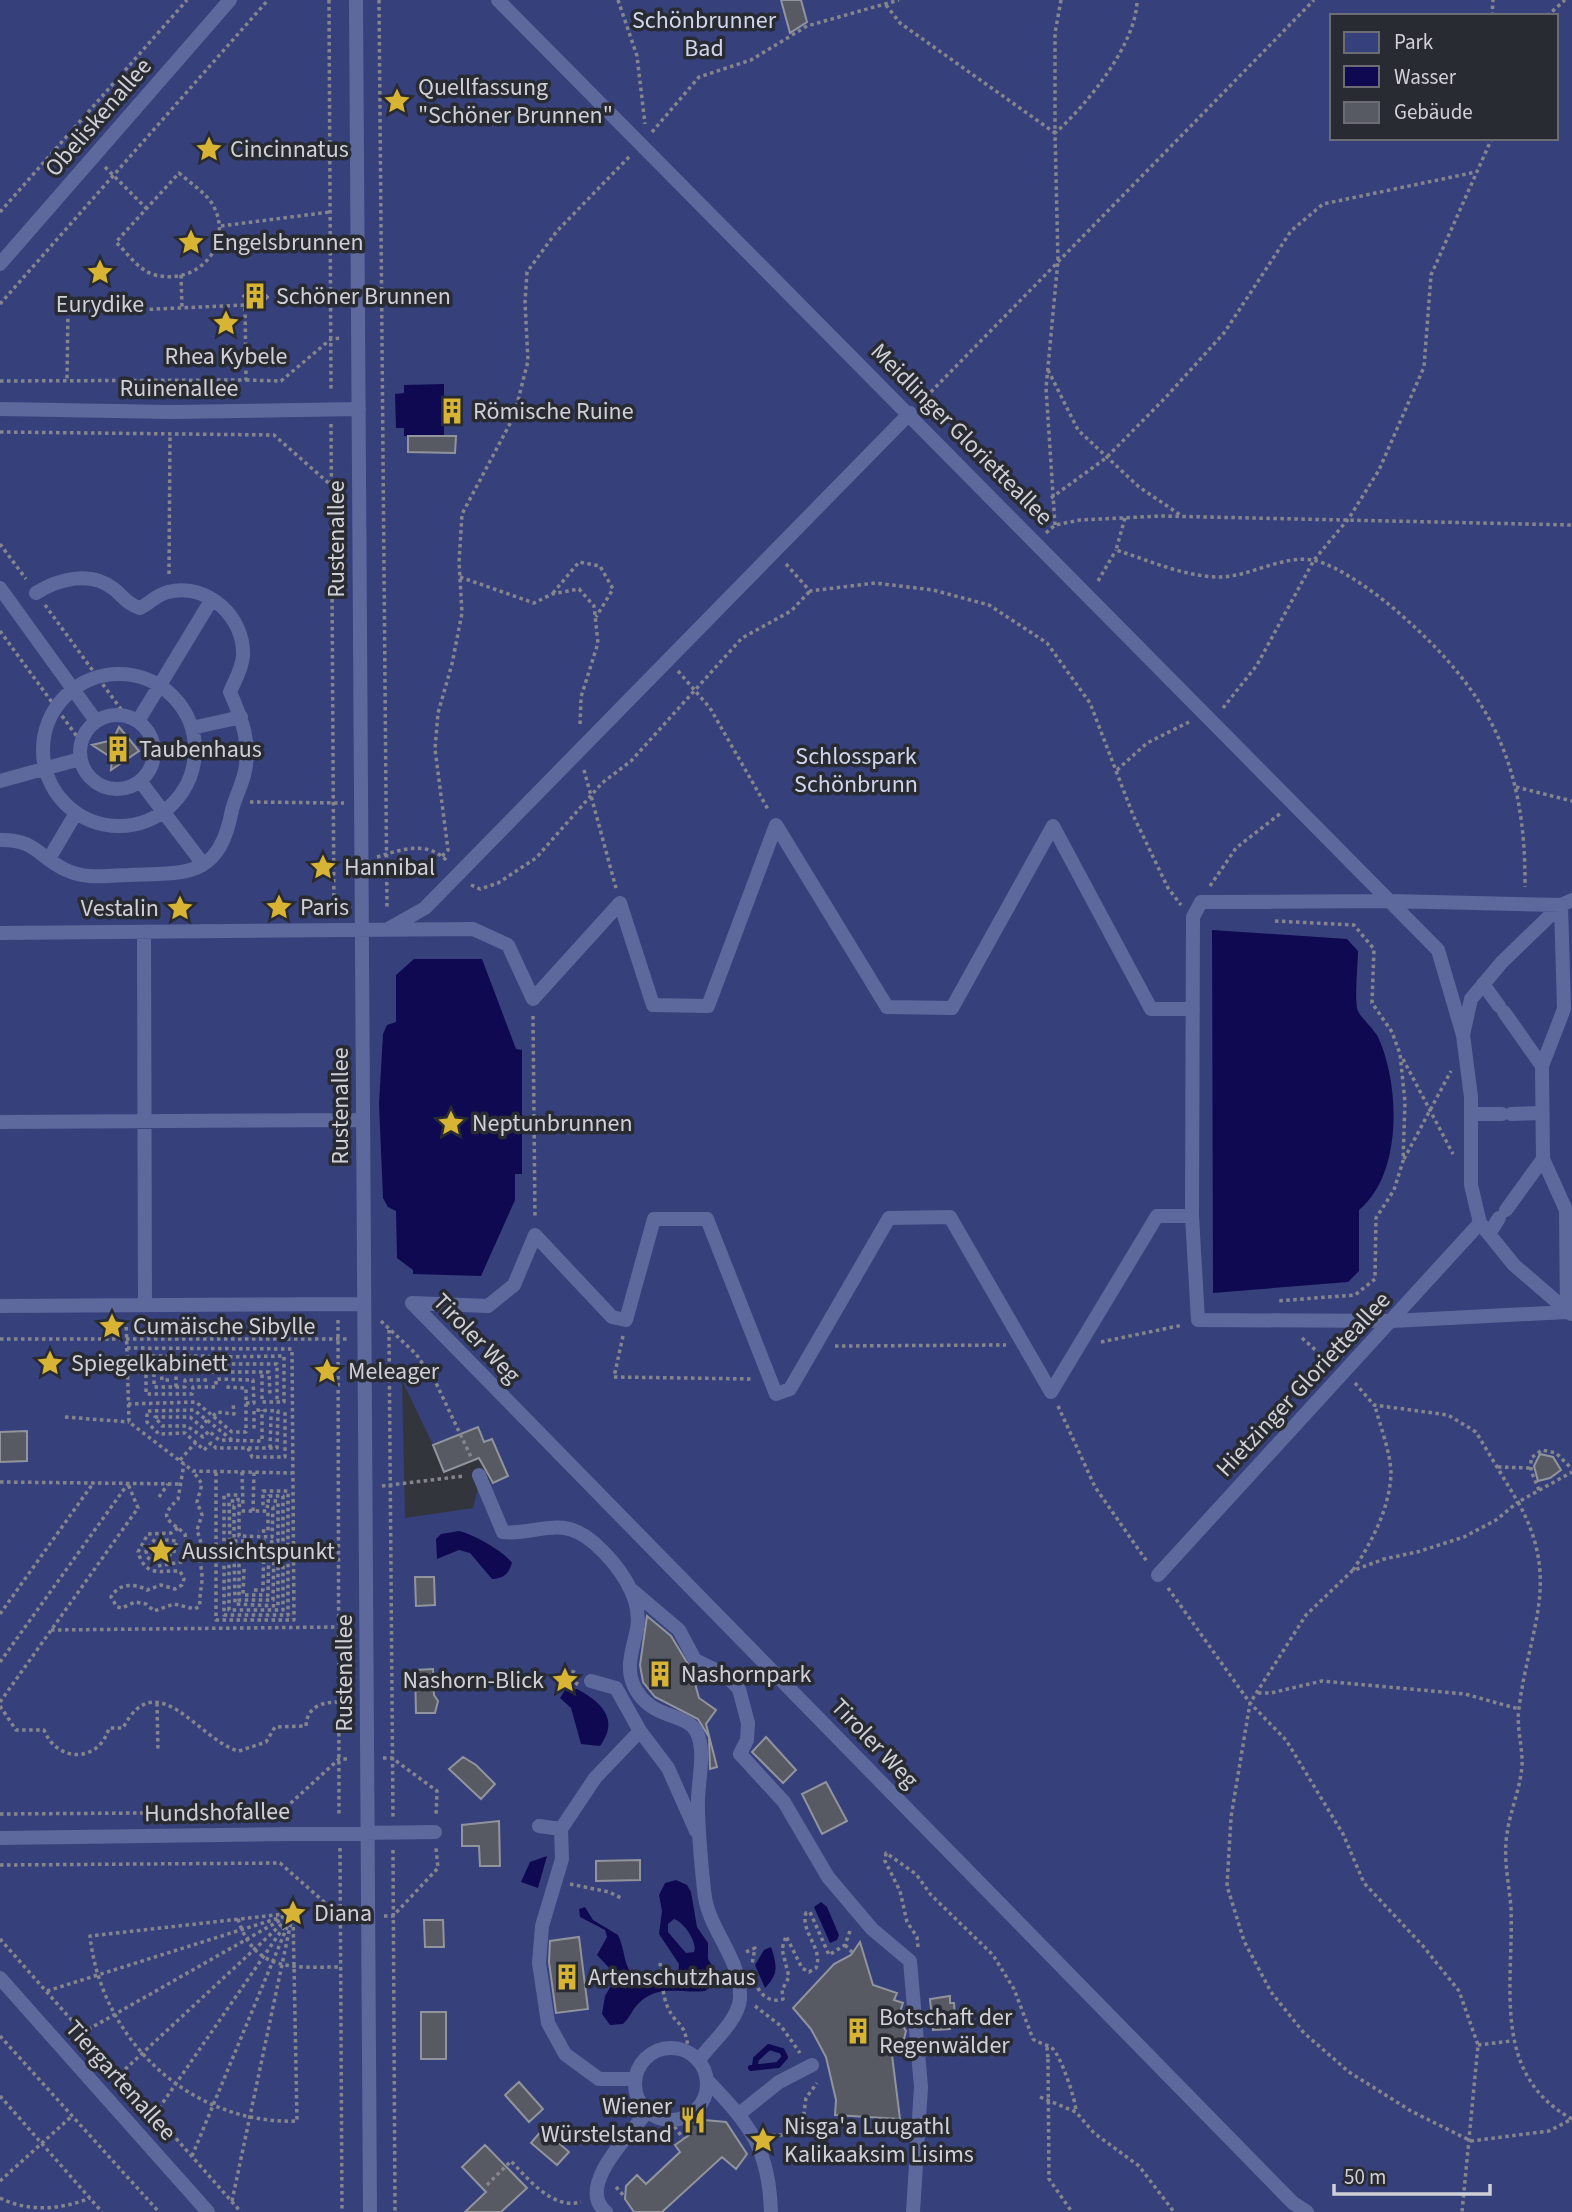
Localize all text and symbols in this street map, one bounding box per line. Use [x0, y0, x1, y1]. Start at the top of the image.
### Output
park label: Schönbrunner Bad [632, 3, 777, 66]
legend [1330, 14, 1558, 140]
text: Park [1394, 27, 1434, 57]
street label: Obeliskenallee [37, 50, 160, 185]
text: Wasser [1394, 62, 1457, 92]
place label: Quellfassung "Schöner Brunnen" [418, 70, 613, 133]
place icon: Quellfassung "Schöner Brunnen" [382, 86, 412, 116]
text: Gebäude [1394, 97, 1473, 127]
place label: Cincinnatus [230, 132, 349, 167]
place icon: Cincinnatus [194, 134, 224, 164]
place label: Engelsbrunnen [212, 225, 364, 260]
place icon: Engelsbrunnen [176, 227, 206, 257]
place icon: Eurydike [85, 257, 115, 287]
place label: Schöner Brunnen [276, 279, 451, 314]
building icon: Schöner Brunnen [240, 281, 270, 311]
place label: Eurydike [56, 287, 144, 322]
place icon: Rhea Kybele [211, 308, 241, 338]
street label: Meidlinger Glorietteallee [862, 335, 1061, 534]
place label: Rhea Kybele [164, 339, 288, 374]
street label: Ruinenallee [120, 371, 238, 406]
place label: Römische Ruine [473, 394, 634, 429]
building icon: Römische Ruine [437, 396, 467, 426]
street label: Rustenallee [319, 480, 354, 598]
place label: Taubenhaus [139, 732, 262, 767]
building icon: Taubenhaus [103, 734, 133, 764]
park label: Schlosspark Schönbrunn [794, 739, 918, 802]
place label: Hannibal [344, 850, 435, 885]
place icon: Hannibal [308, 852, 338, 882]
place label: Paris [300, 890, 349, 925]
place label: Vestalin [81, 891, 159, 926]
place icon: Paris [264, 892, 294, 922]
place icon: Vestalin [165, 893, 195, 923]
street label: Rustenallee [323, 1047, 358, 1165]
place label: Neptunbrunnen [472, 1106, 633, 1141]
place icon: Neptunbrunnen [436, 1108, 466, 1138]
street label: Hietzinger Glorietteallee [1208, 1284, 1399, 1485]
street label: Tiroler Weg [425, 1285, 529, 1391]
place label: Cumäische Sibylle [133, 1309, 315, 1344]
place icon: Cumäische Sibylle [97, 1311, 127, 1341]
place label: Spiegelkabinett [71, 1346, 228, 1381]
place icon: Spiegelkabinett [35, 1348, 65, 1378]
place label: Meleager [348, 1354, 440, 1389]
place icon: Meleager [312, 1356, 342, 1386]
place label: Aussichtspunkt [182, 1534, 335, 1569]
place icon: Aussichtspunkt [146, 1536, 176, 1566]
street label: Rustenallee [327, 1614, 362, 1732]
place label: Nashornpark [681, 1657, 812, 1692]
building icon: Nashornpark [645, 1659, 675, 1689]
place label: Nashorn-Blick [402, 1663, 544, 1698]
place icon: Nashorn-Blick [550, 1665, 580, 1695]
street label: Tiroler Weg [823, 1690, 927, 1796]
street label: Hundshofallee [144, 1794, 290, 1831]
place label: Diana [314, 1896, 372, 1931]
place icon: Diana [278, 1898, 308, 1928]
place label: Artenschutzhaus [588, 1960, 756, 1995]
building icon: Artenschutzhaus [552, 1962, 582, 1992]
place label: Botschaft der Regenwälder [879, 2000, 1013, 2063]
street label: Tiergartenallee [57, 2012, 184, 2148]
building icon: Botschaft der Regenwälder [843, 2016, 873, 2046]
place label: Wiener Würstelstand [541, 2089, 673, 2152]
restaurant icon: Wiener Würstelstand [678, 2105, 708, 2135]
place label: Nisga'a Luugathl Kalikaaksim Lisims [784, 2109, 974, 2172]
place icon: Nisga'a Luugathl Kalikaaksim Lisims [748, 2125, 778, 2155]
scale bar [1334, 2152, 1490, 2196]
text: 50 m [1344, 2162, 1386, 2192]

